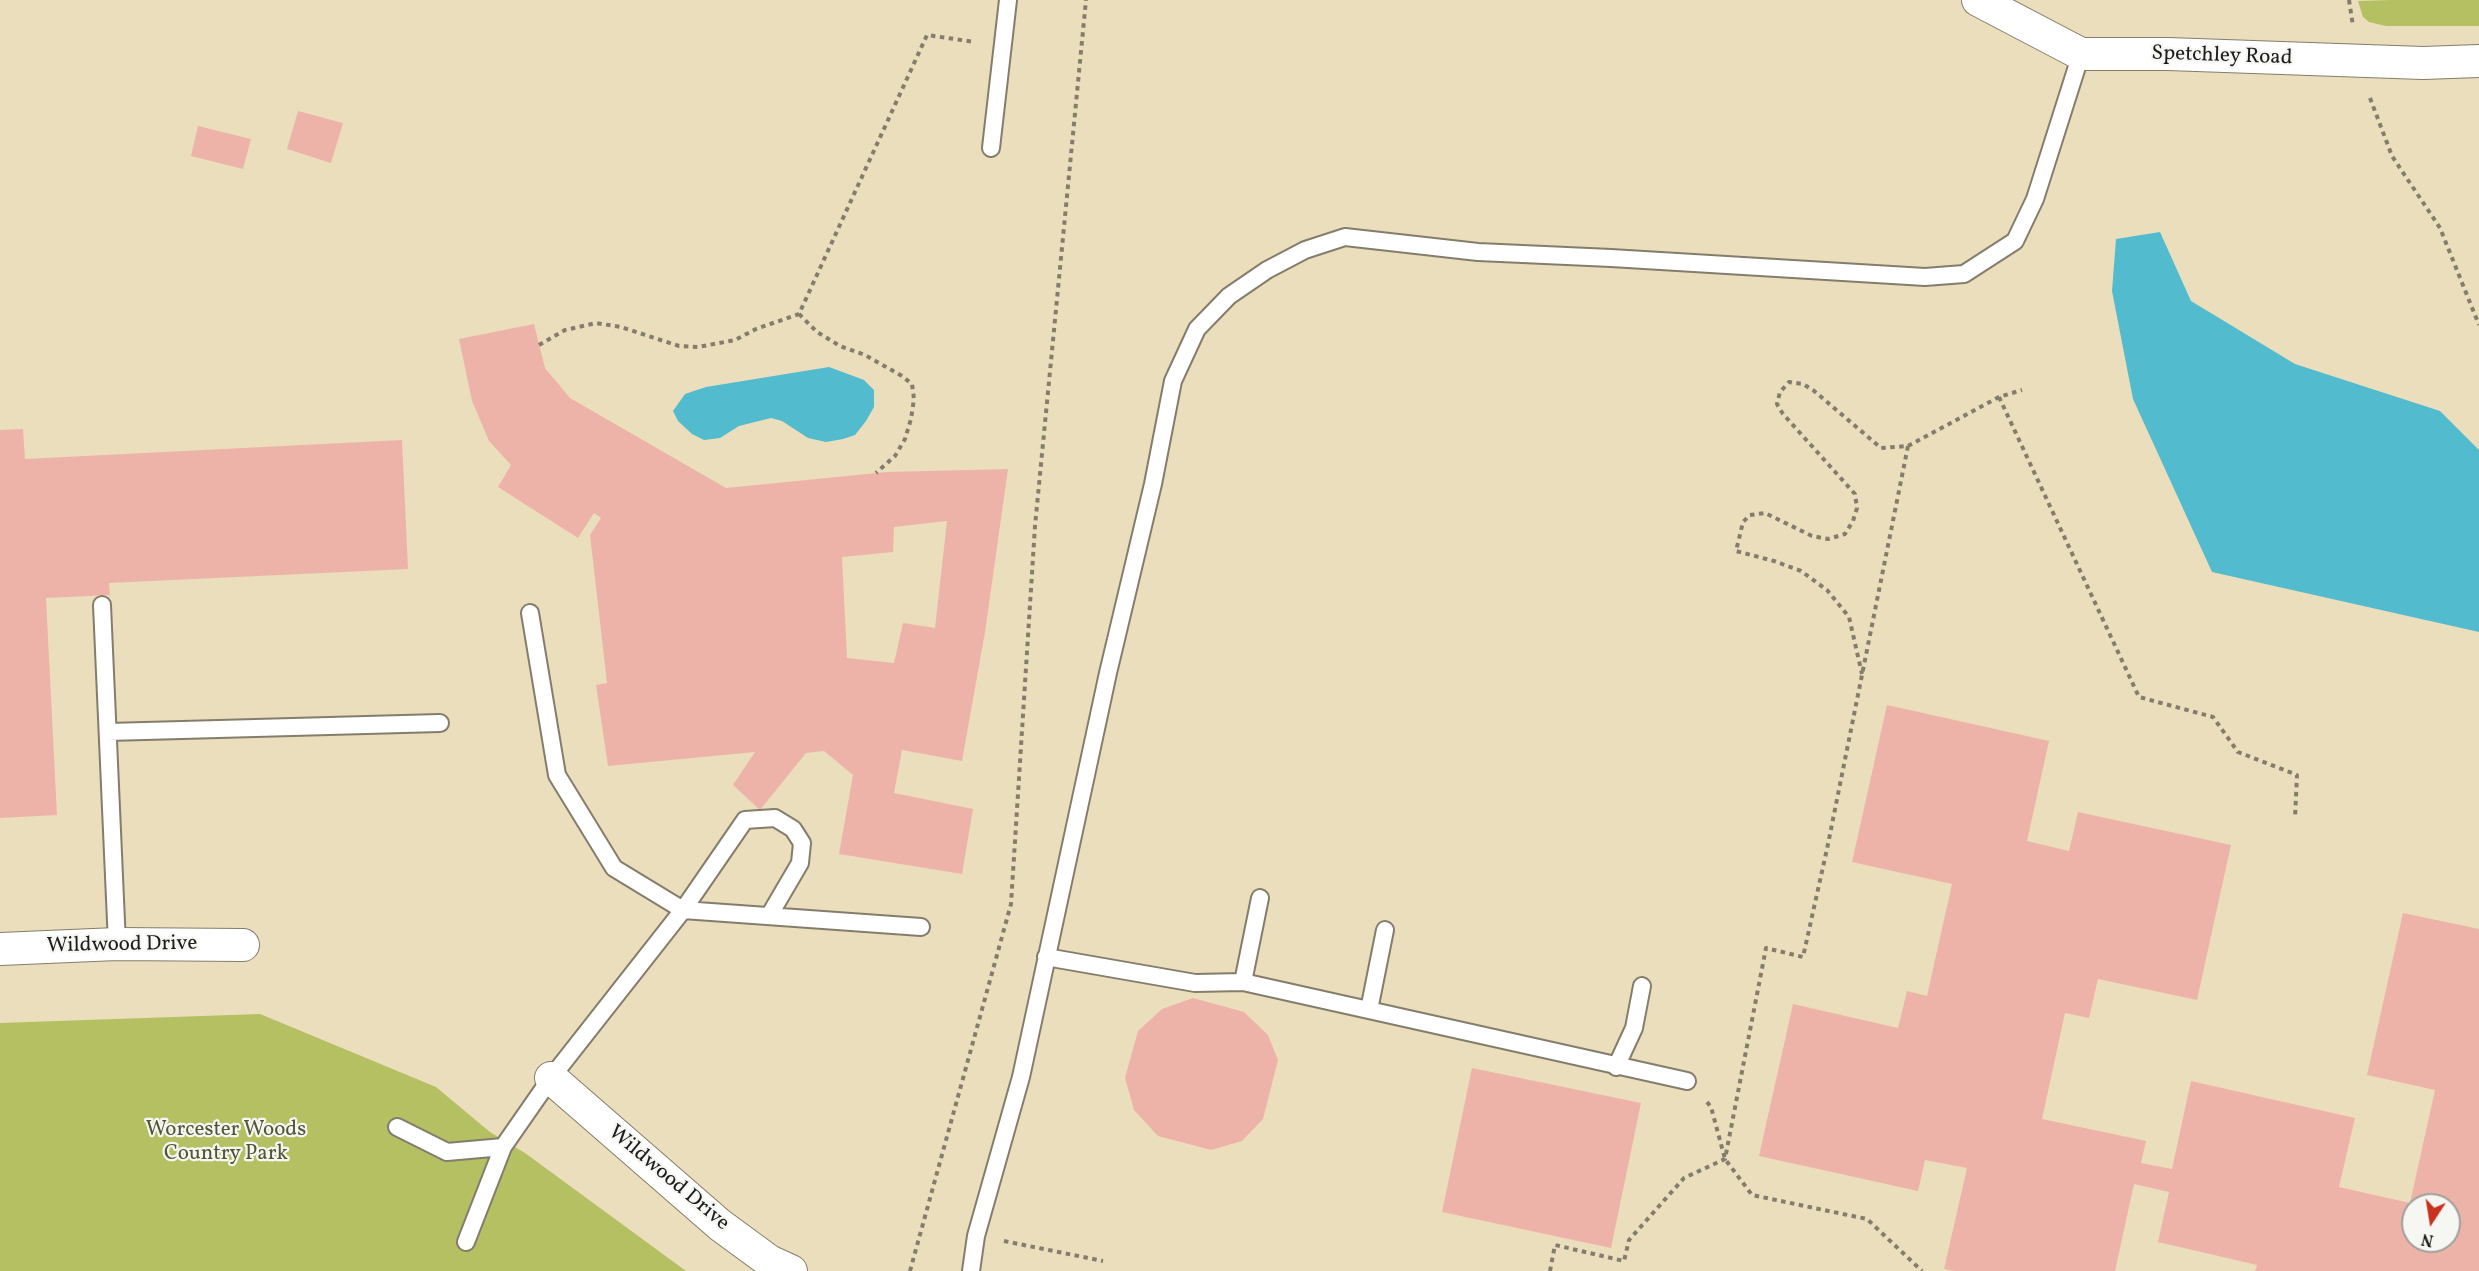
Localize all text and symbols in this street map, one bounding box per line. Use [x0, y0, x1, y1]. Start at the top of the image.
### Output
street label: Spetchley Road [2151, 42, 2293, 72]
street label: Wildwood Drive [46, 932, 198, 960]
park label: Worcester Woods Country Park [146, 1118, 306, 1168]
street label: Wildwood Drive [602, 1121, 734, 1237]
north arrow [2401, 1193, 2461, 1253]
text: N [2420, 1227, 2436, 1251]

